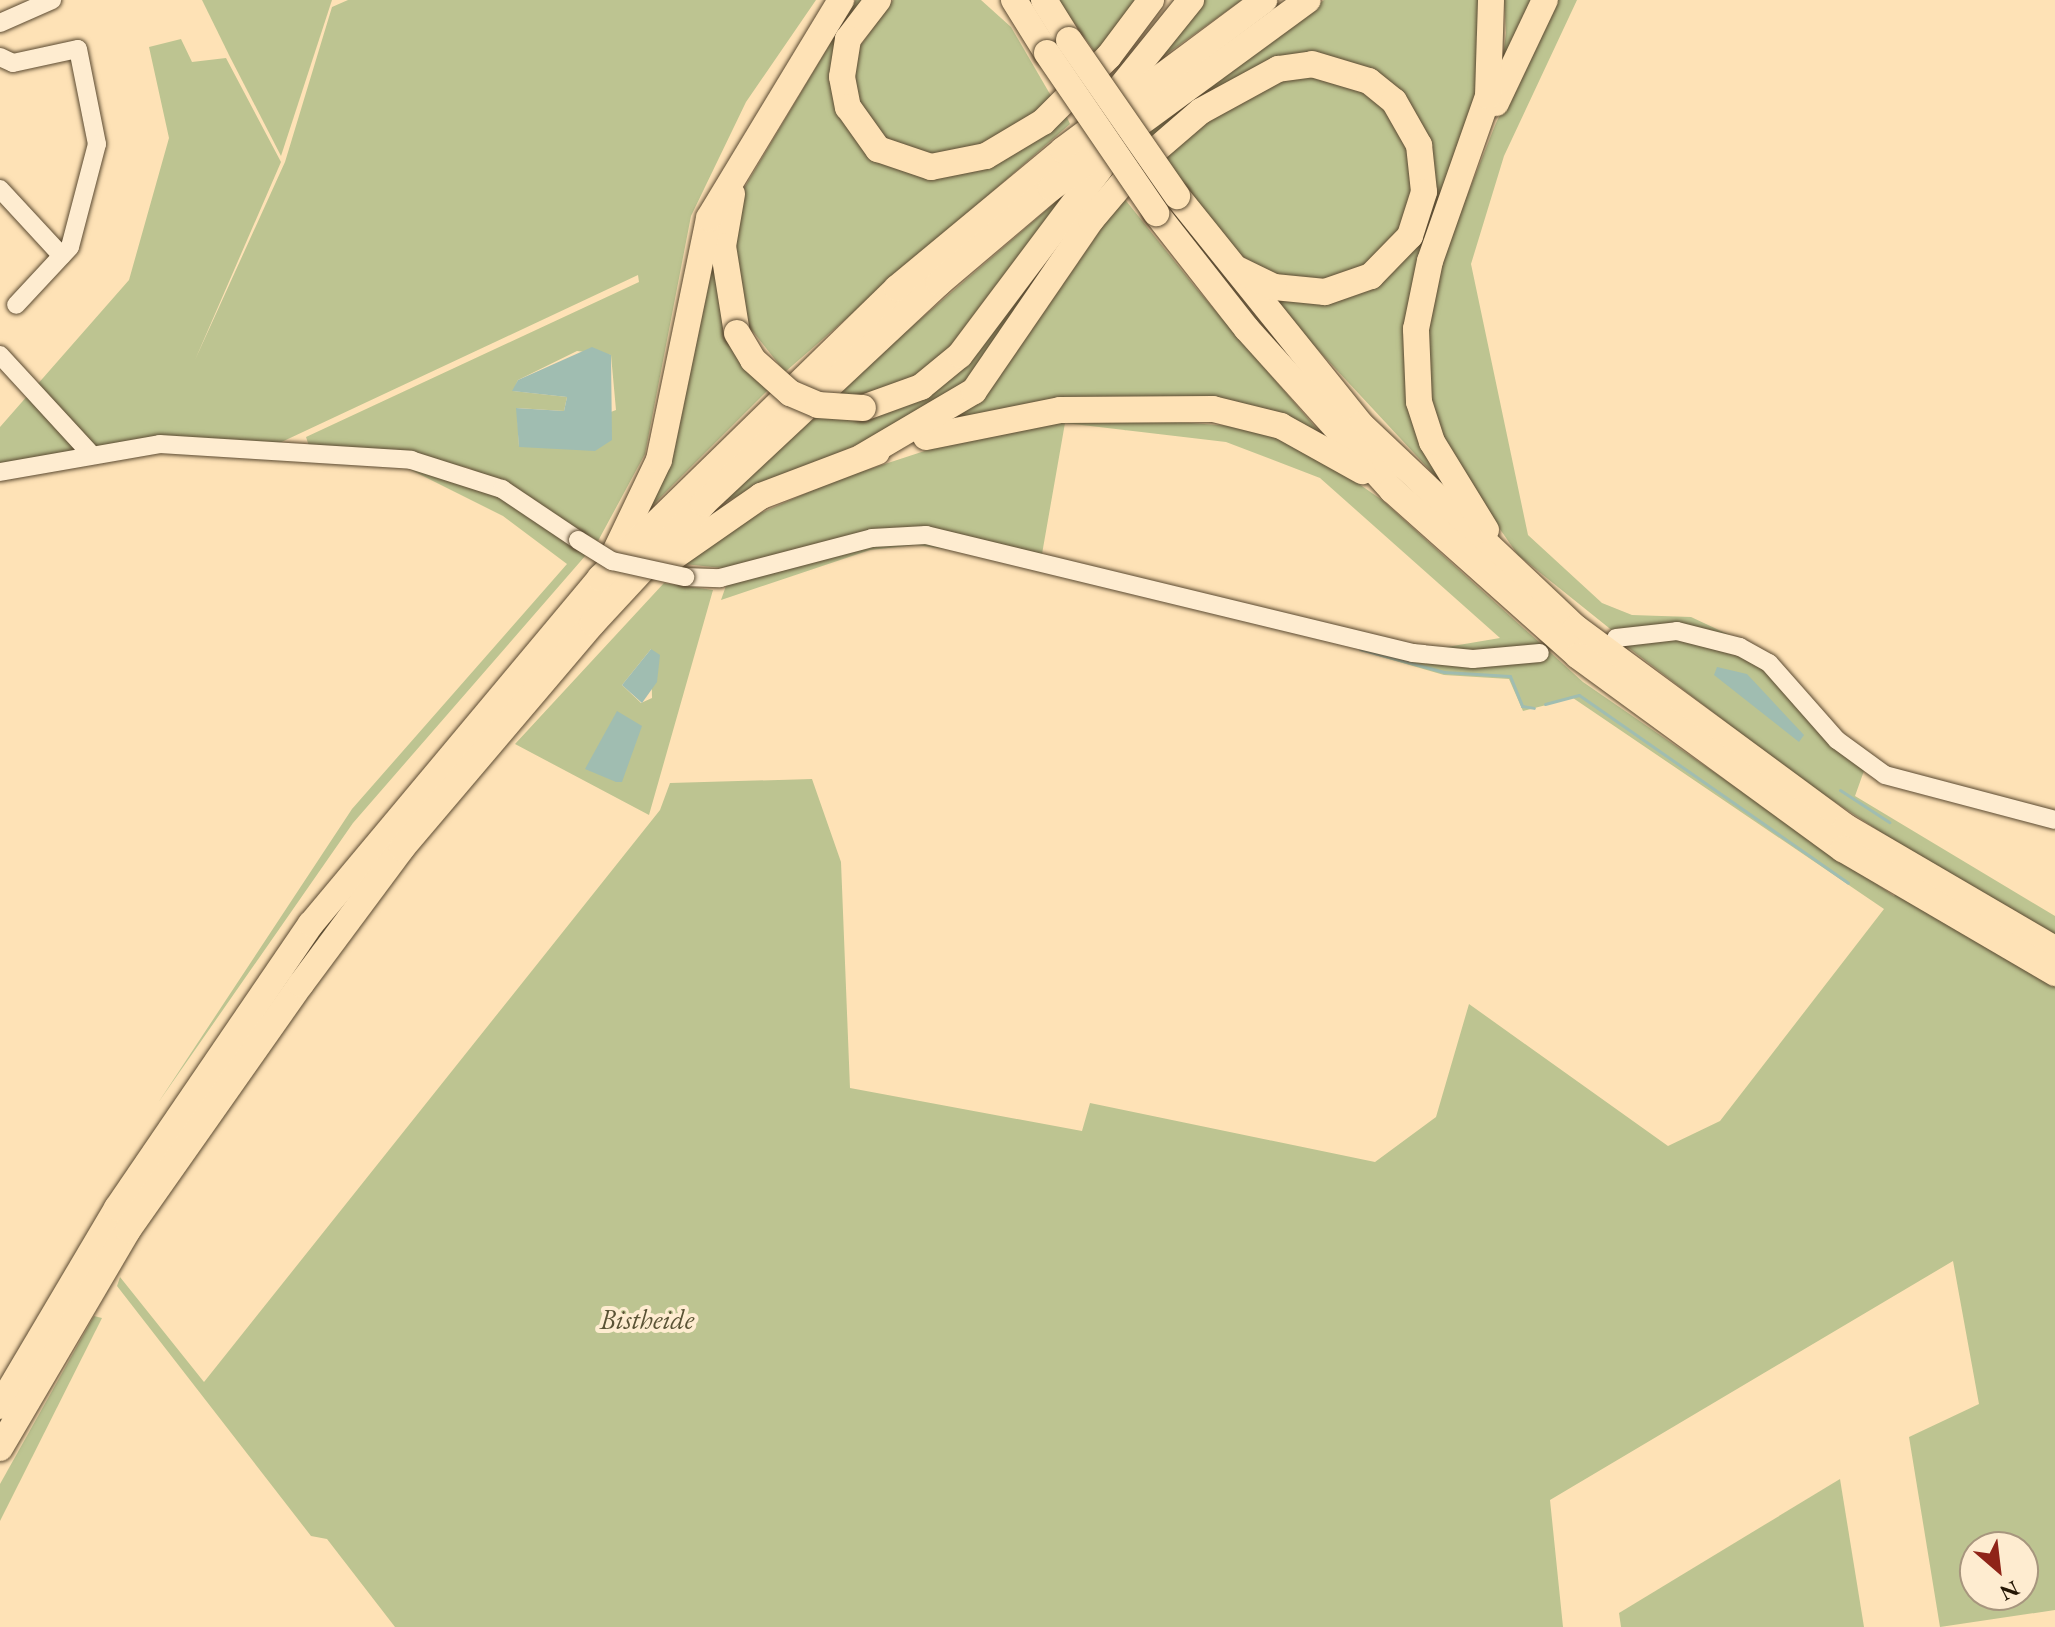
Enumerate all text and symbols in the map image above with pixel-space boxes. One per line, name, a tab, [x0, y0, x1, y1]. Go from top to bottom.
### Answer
park label: Bistheide	[600, 1302, 694, 1336]
north arrow	[1959, 1531, 2039, 1611]
text: N	[1995, 1574, 2024, 1608]

